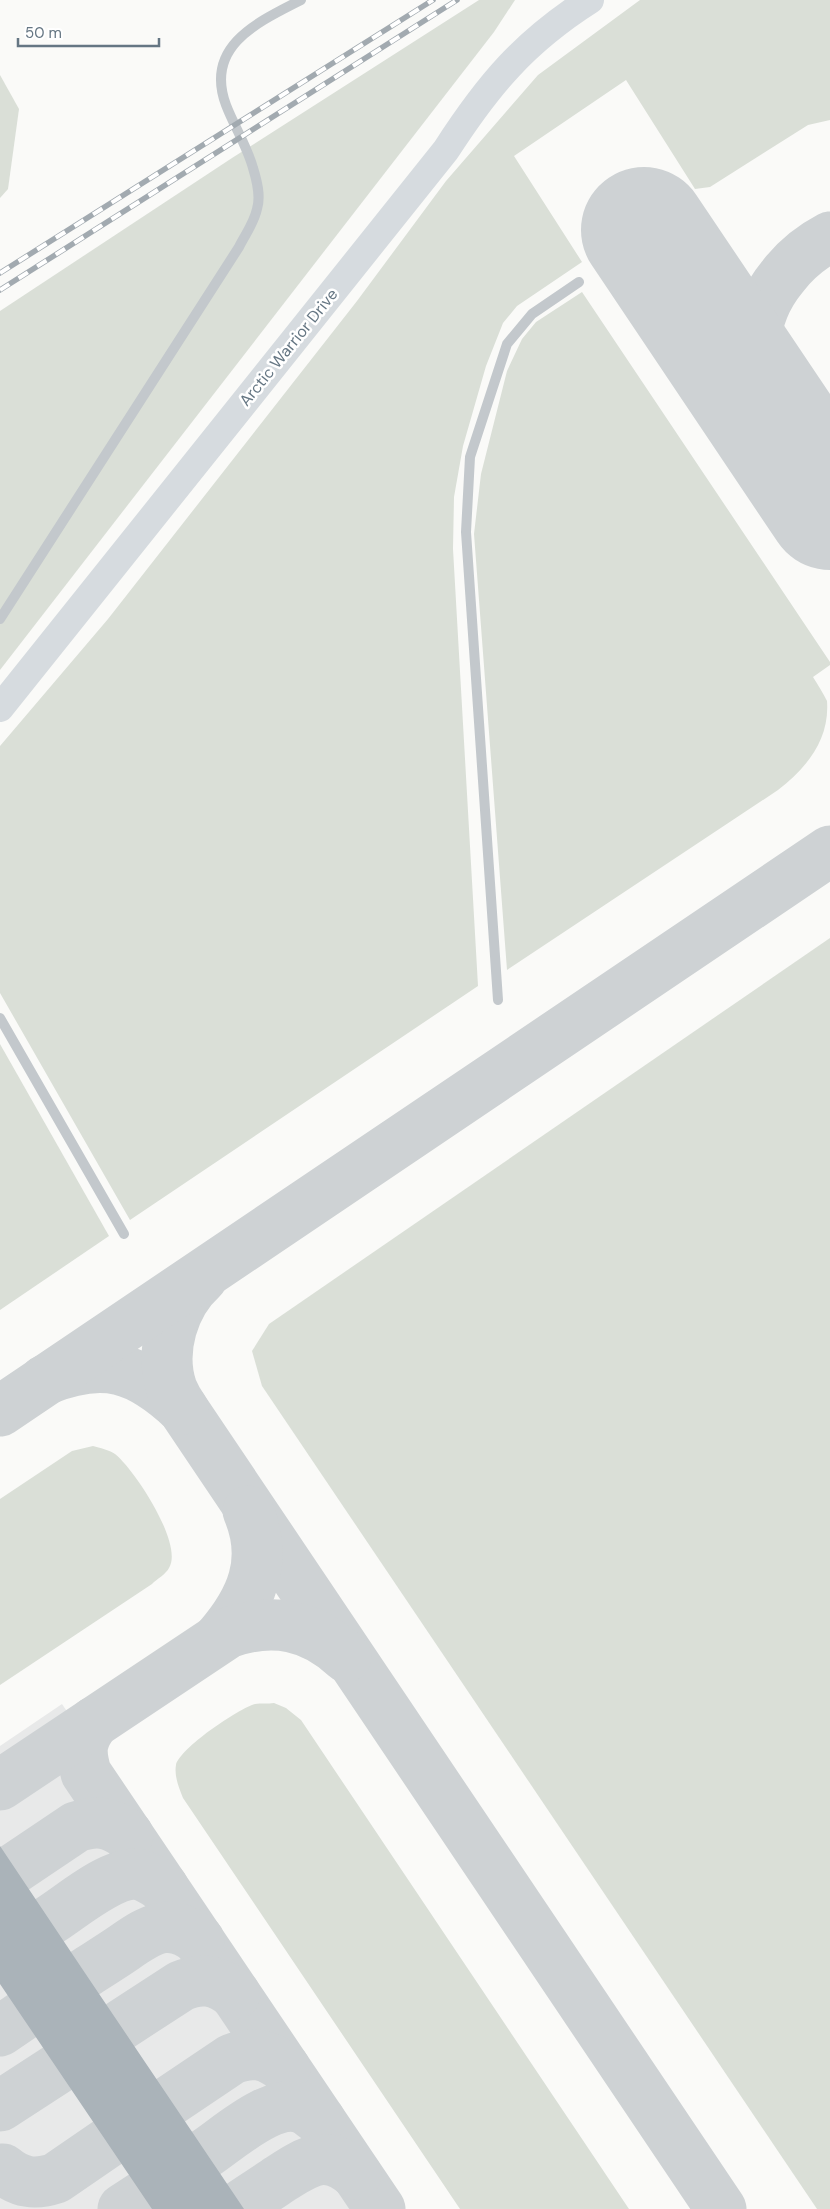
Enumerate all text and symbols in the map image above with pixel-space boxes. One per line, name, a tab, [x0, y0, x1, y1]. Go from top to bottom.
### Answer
scale bar	[18, 15, 159, 47]
text: 50 m	[25, 23, 62, 43]
street label: Arctic Warrior Drive	[234, 284, 342, 410]

